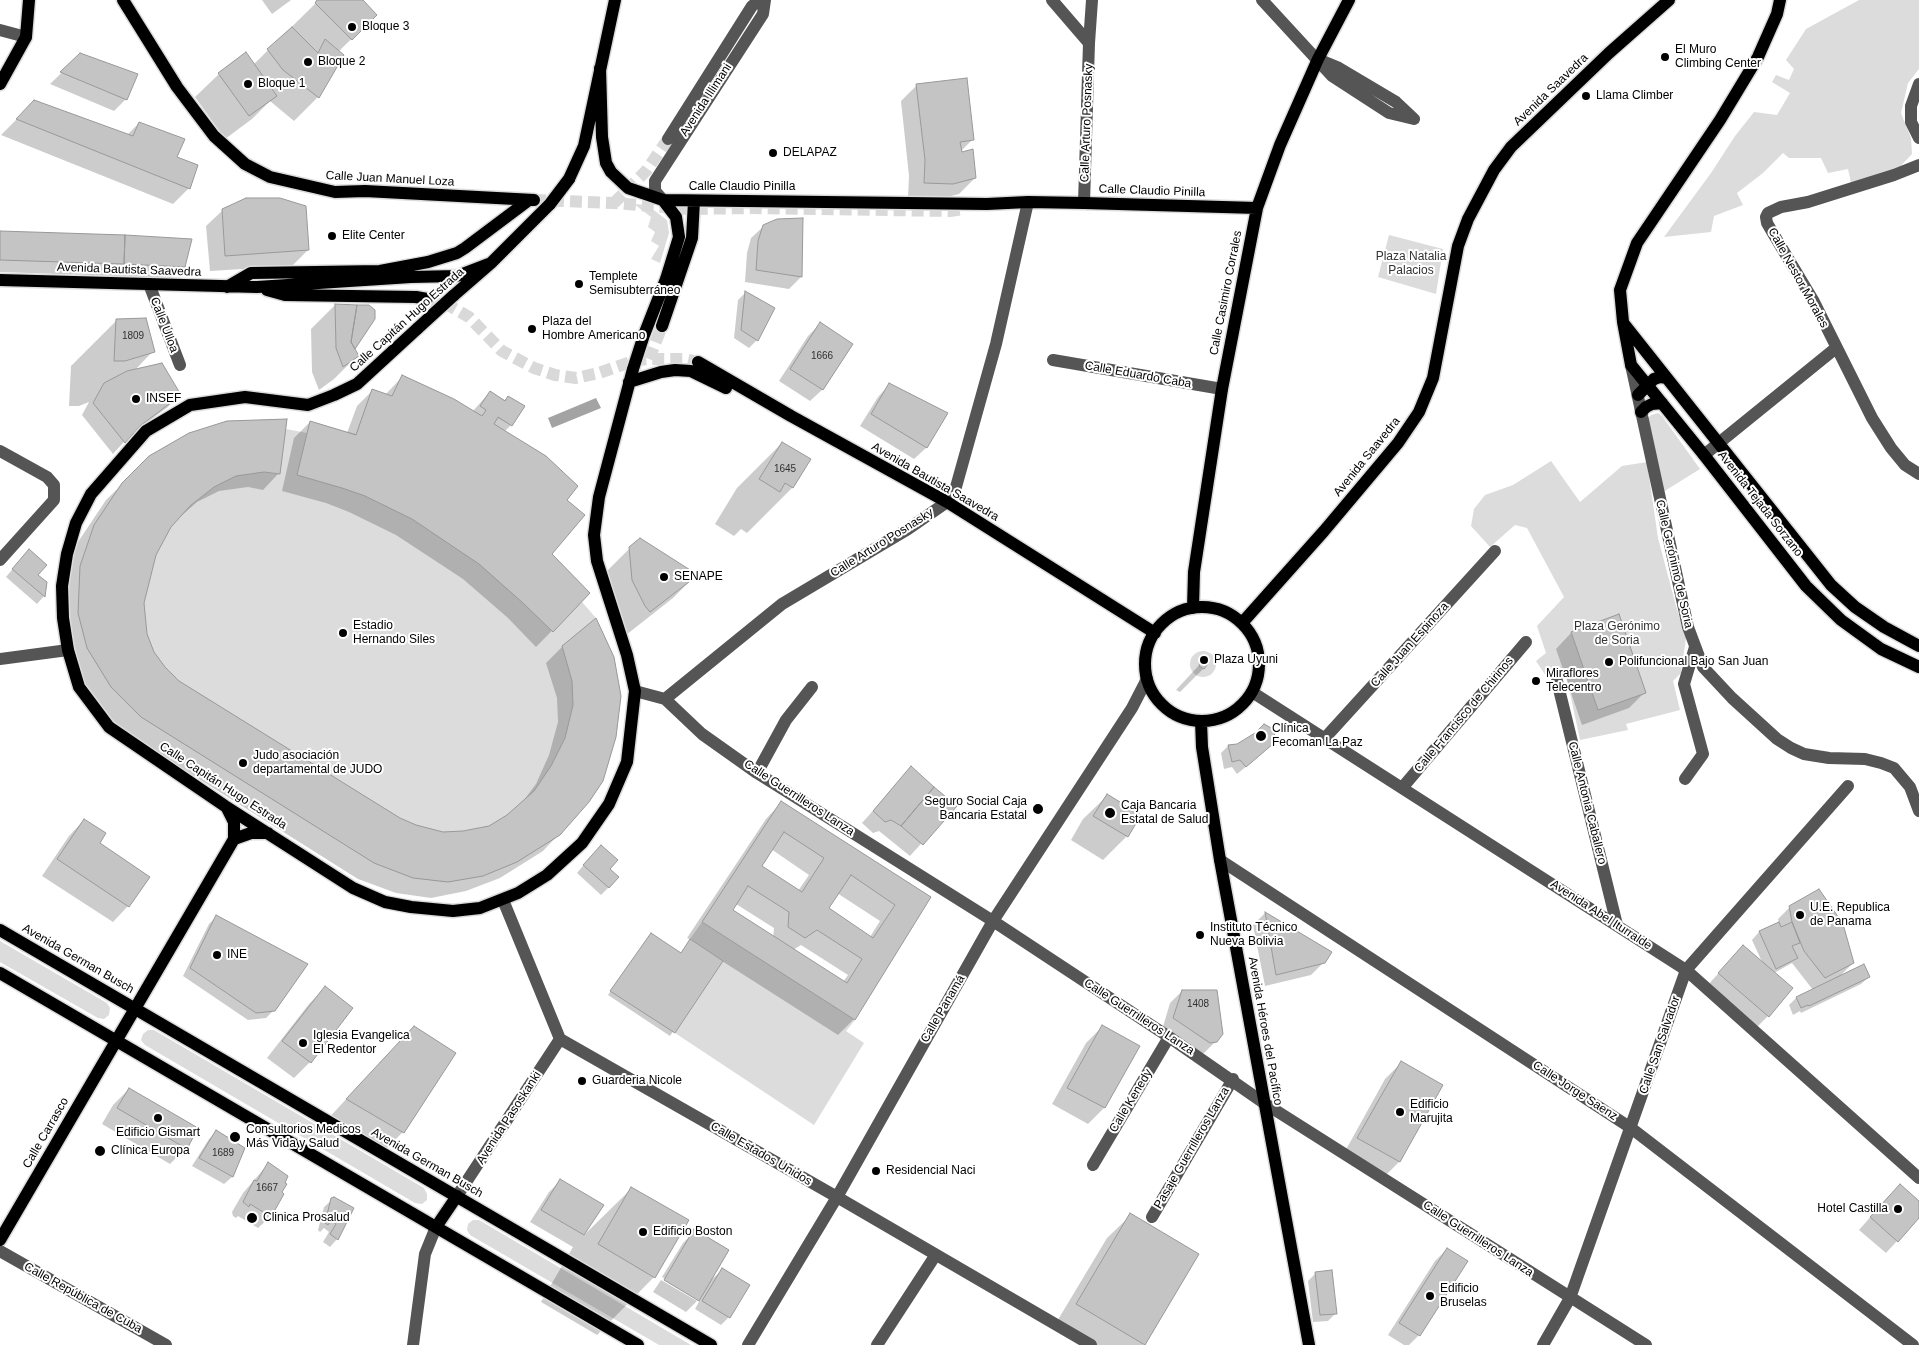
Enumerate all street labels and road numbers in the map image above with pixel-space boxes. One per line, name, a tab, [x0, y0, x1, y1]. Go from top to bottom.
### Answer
street label: Avenida Saavedra	[1511, 51, 1591, 129]
street label: Avenida Illimani	[677, 61, 735, 139]
street label: Calle Arturo Posnasky	[1078, 63, 1096, 183]
street label: Calle Juan Manuel Loza	[325, 168, 455, 190]
street label: Calle Claudio Pinilla	[689, 180, 795, 194]
street label: Calle Claudio Pinilla	[1098, 182, 1206, 200]
street label: Calle Nestor Morales	[1765, 226, 1831, 330]
street label: Calle Casimiro Corrales	[1207, 229, 1245, 357]
street label: Avenida Bautista Saavedra	[57, 260, 201, 280]
street label: Calle Capitán Hugo Estrada	[347, 265, 467, 375]
street label: Calle Ulloa	[147, 295, 181, 355]
street label: Calle Eduardo Caba	[1084, 359, 1192, 391]
street label: Avenida Saavedra	[1331, 414, 1403, 500]
street label: Avenida Bautista Saavedra	[869, 440, 1001, 524]
street label: Avenida Tejada Sorzano	[1714, 448, 1806, 560]
street label: Calle Gerónimo de Soria	[1652, 498, 1696, 630]
street label: Calle Arturo Posnasky	[828, 505, 936, 581]
street label: Calle Juan Espinoza	[1368, 600, 1452, 690]
street label: Calle Francisco de Chirinos	[1411, 654, 1517, 776]
street label: Calle Capitán Hugo Estrada	[157, 739, 289, 833]
street label: Calle Antonia Caballero	[1565, 740, 1609, 866]
street label: Calle Guerrilleros Lanza	[741, 757, 857, 839]
street label: Avenida Abel Iturralde	[1548, 877, 1654, 953]
street label: Avenida German Busch	[20, 921, 136, 997]
street label: Avenida Héroes del Pacífico	[1245, 956, 1285, 1106]
street label: Calle Panamá	[918, 973, 968, 1045]
street label: Calle Guerrilleros Lanza	[1081, 976, 1197, 1058]
street label: Calle San Salvador	[1636, 994, 1684, 1096]
street label: Calle Jorge Saenz	[1530, 1058, 1620, 1124]
street label: Calle Kenedy	[1106, 1067, 1156, 1135]
street label: Avenida Pasoskanki	[474, 1069, 544, 1167]
street label: Pasaje Guerrilleros Lanza	[1151, 1085, 1233, 1211]
street label: Calle Carrasco	[20, 1095, 72, 1171]
street label: Calle Estados Unidos	[708, 1119, 814, 1189]
street label: Avenida German Busch	[369, 1125, 485, 1201]
street label: Calle Guerrilleros Lanza	[1420, 1198, 1536, 1280]
street label: Calle República de Cuba	[21, 1260, 145, 1336]

